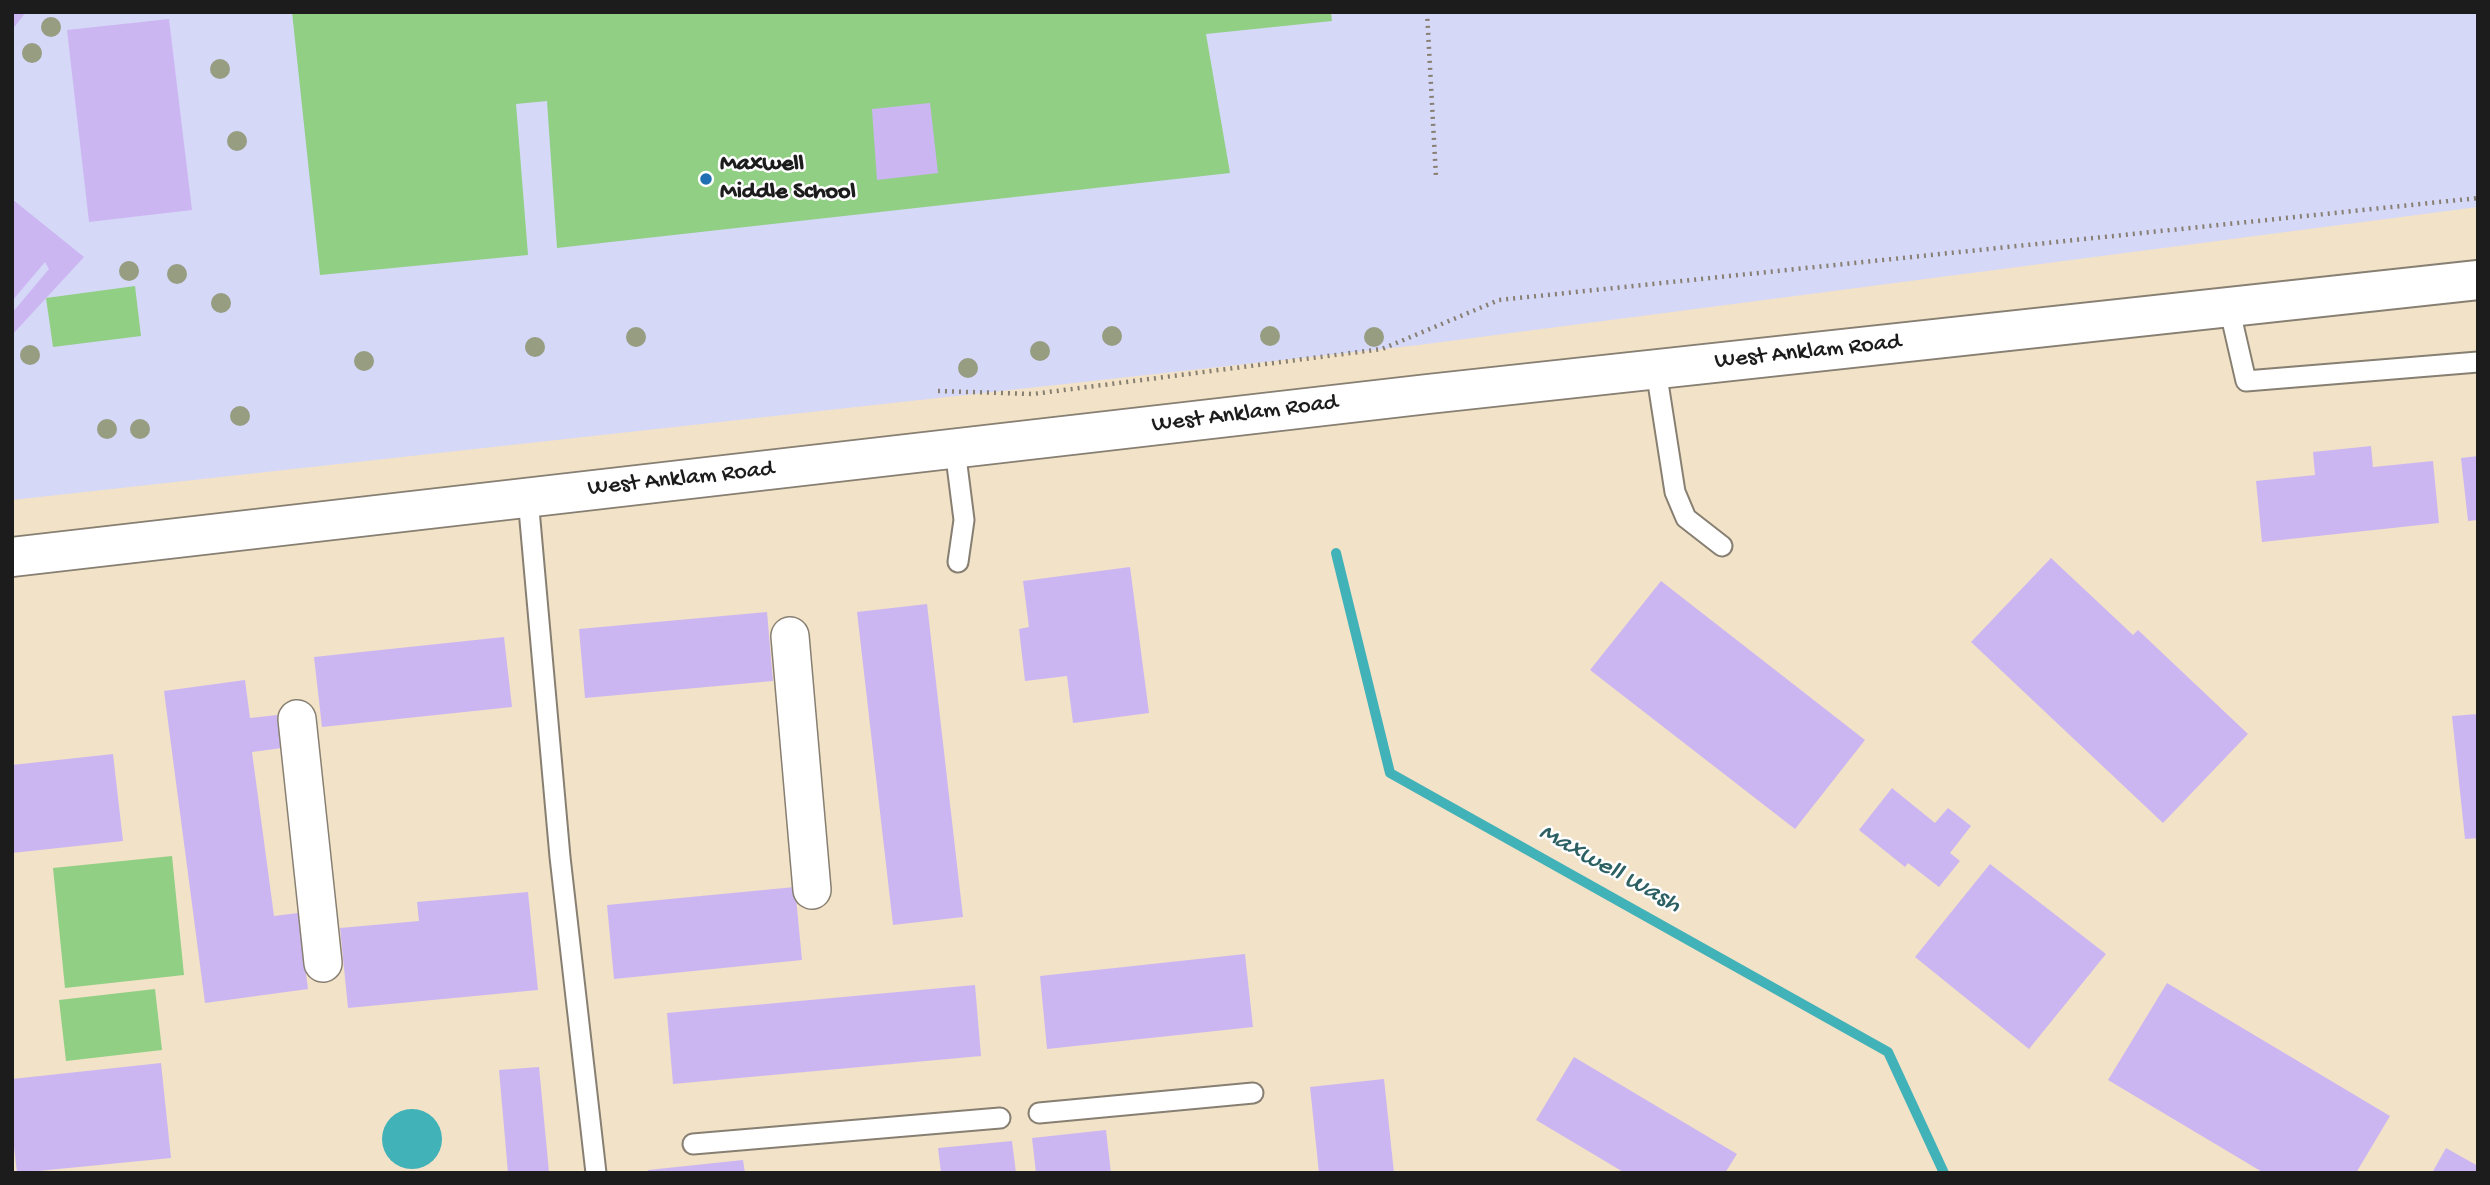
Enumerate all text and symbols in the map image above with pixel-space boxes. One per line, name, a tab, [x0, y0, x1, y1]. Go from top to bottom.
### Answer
place label: Maxwell Middle School	[720, 151, 856, 207]
marker: Maxwell Middle School	[698, 171, 714, 187]
street label: West Anklam Road	[1713, 329, 1903, 377]
street label: West Anklam Road	[1150, 389, 1340, 441]
street label: West Anklam Road	[586, 456, 776, 504]
water label: Maxwell Wash	[1533, 818, 1685, 922]

